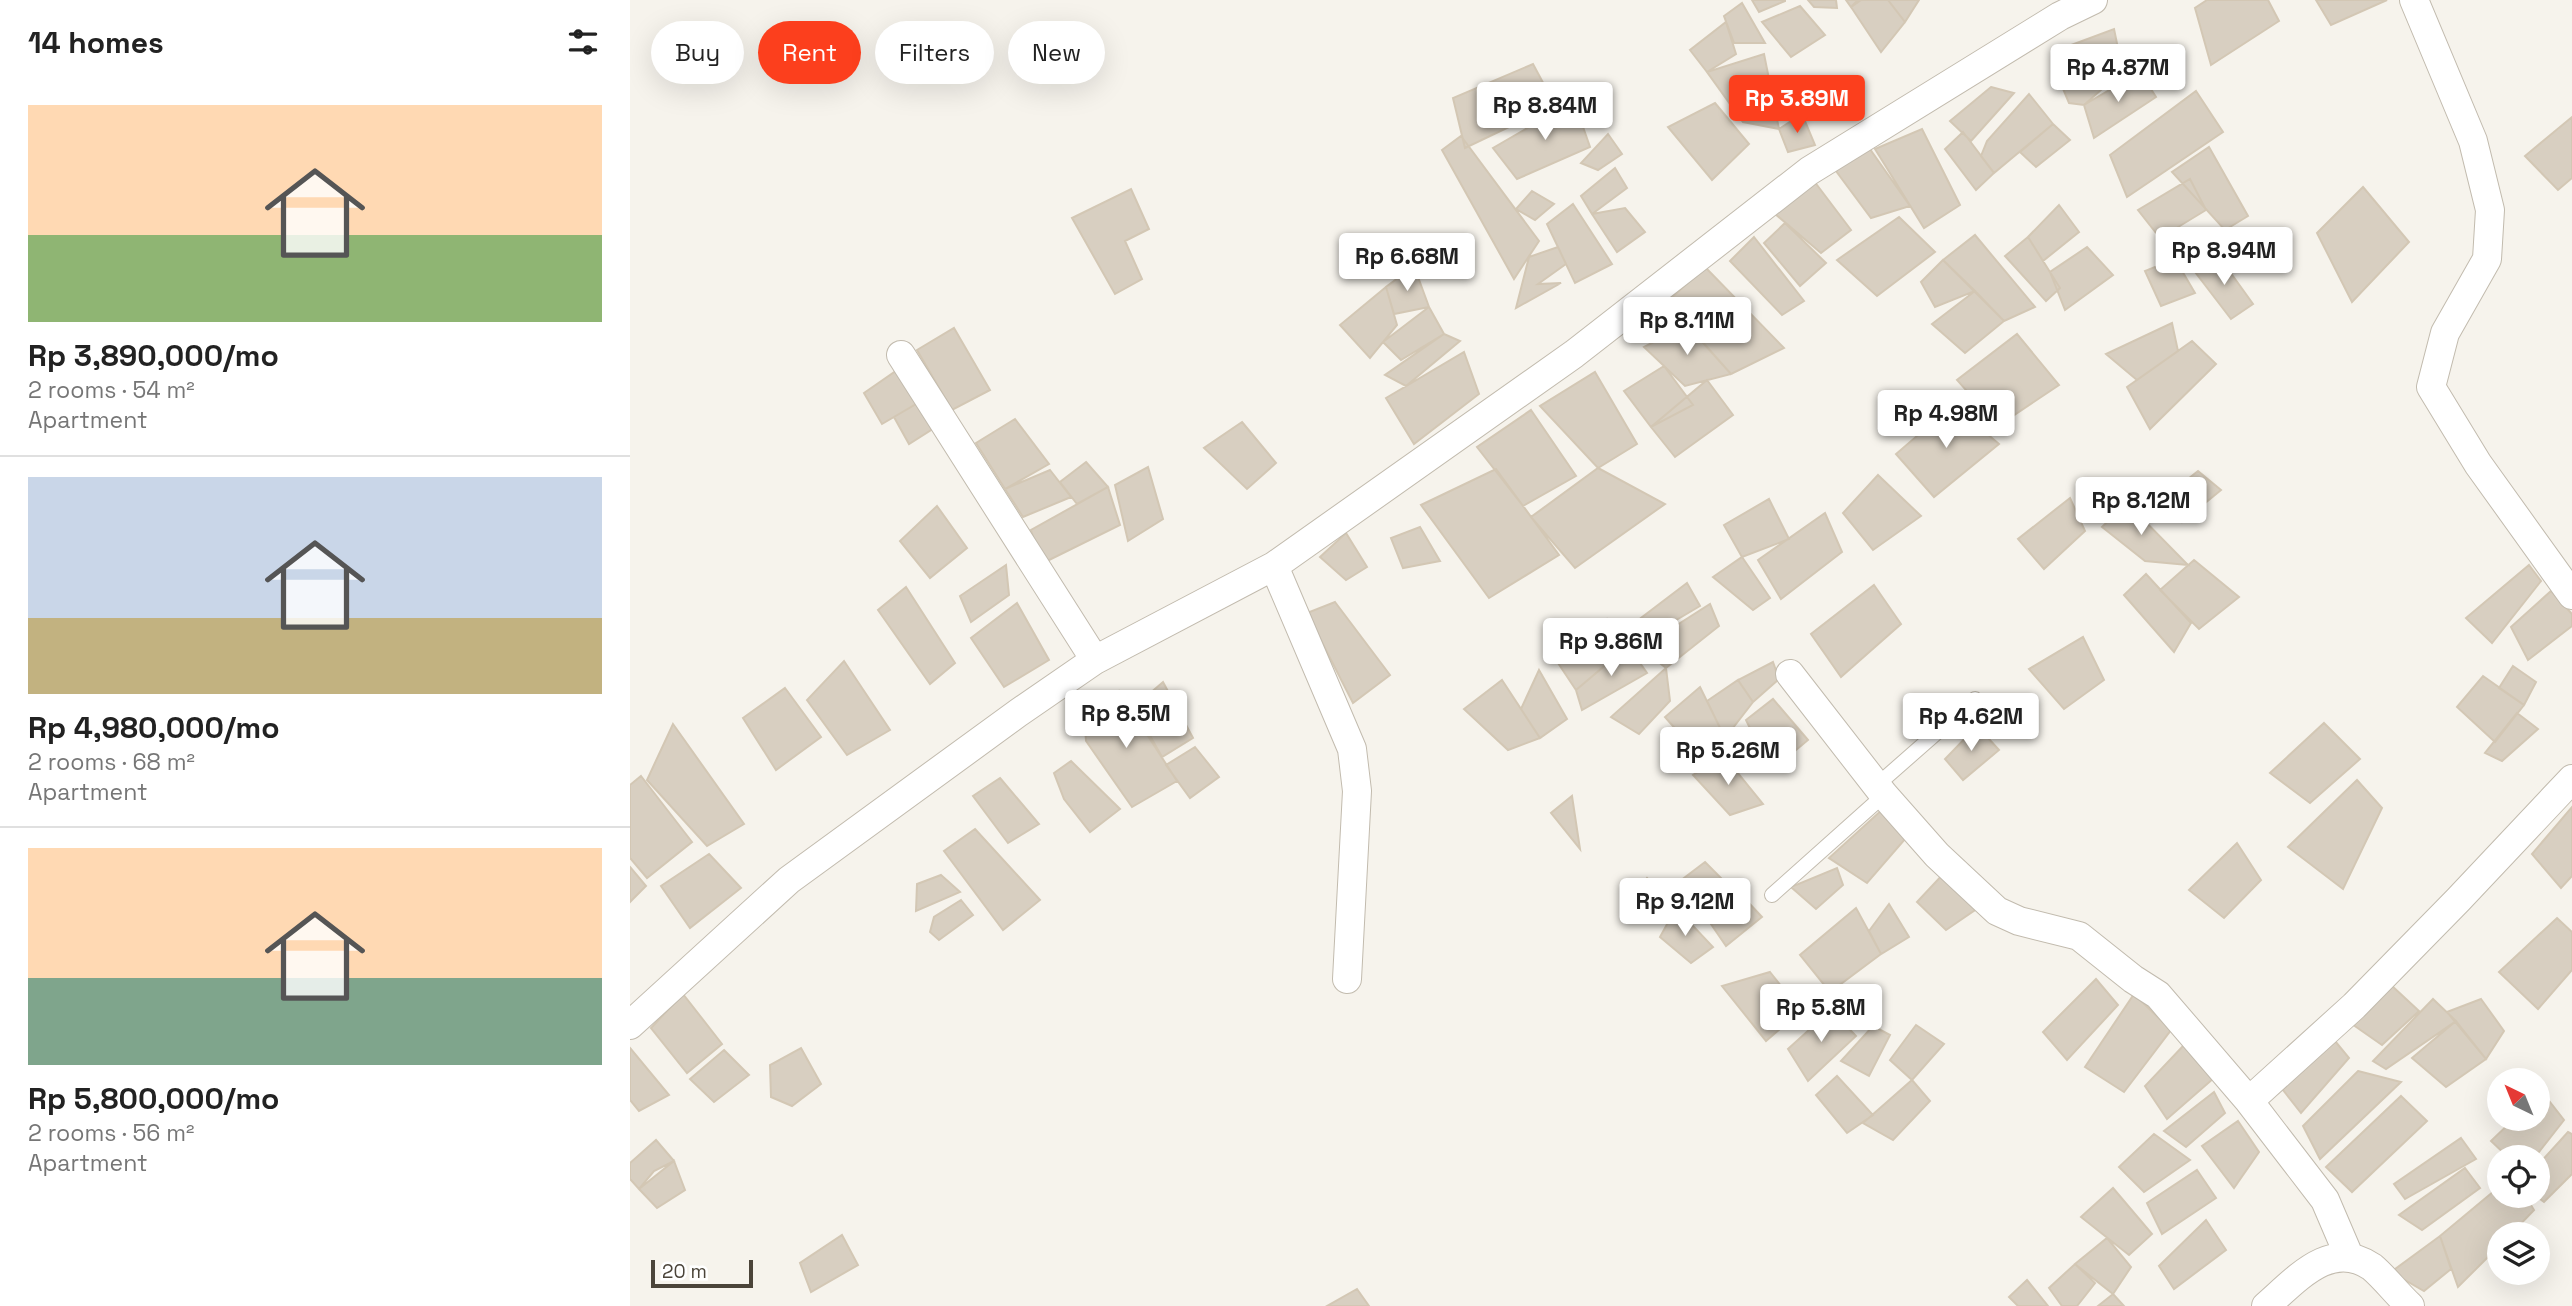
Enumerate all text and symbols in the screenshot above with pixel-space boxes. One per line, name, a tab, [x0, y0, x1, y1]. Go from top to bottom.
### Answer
chip: Buy	[651, 21, 744, 84]
chip: Rent	[758, 21, 861, 84]
chip: Filters	[875, 21, 994, 84]
chip: New	[1008, 21, 1105, 84]
text: 14 homes	[28, 23, 164, 62]
icon: filters	[564, 23, 602, 61]
pin: Rp 4.87M	[2046, 44, 2190, 104]
text: Rp 4.87M	[2066, 52, 2170, 82]
pin: Rp 3.89M	[1725, 76, 1869, 135]
pin: Rp 8.84M	[1473, 82, 1617, 142]
text: Rp 3.89M	[1745, 83, 1849, 113]
text: Rp 8.84M	[1493, 90, 1597, 120]
icon: home	[252, 150, 378, 276]
pin: Rp 8.94M	[2152, 228, 2296, 287]
pin: Rp 6.68M	[1335, 233, 1479, 293]
text: Rp 8.94M	[2172, 235, 2276, 265]
text: Rp 6.68M	[1355, 241, 1459, 271]
pin: Rp 8.11M	[1615, 298, 1759, 357]
text: Rp 8.11M	[1639, 305, 1735, 335]
text: Rp 3,890,000/mo	[28, 336, 279, 375]
text: 2 rooms · 54 m²	[28, 375, 195, 405]
pin: Rp 4.98M	[1874, 391, 2018, 450]
text: Rp 4.98M	[1894, 398, 1998, 428]
text: Apartment	[28, 405, 148, 435]
pin: Rp 8.12M	[2069, 477, 2213, 537]
text: Rp 8.12M	[2092, 485, 2190, 515]
icon: home	[252, 522, 378, 648]
pin: Rp 9.86M	[1539, 618, 1683, 678]
text: Rp 9.86M	[1559, 626, 1663, 656]
pin: Rp 8.5M	[1061, 690, 1191, 750]
pin: Rp 4.62M	[1899, 694, 2043, 753]
text: Rp 8.5M	[1081, 698, 1171, 728]
text: Rp 4.62M	[1919, 701, 2023, 731]
text: Rp 4,980,000/mo	[28, 708, 280, 747]
pin: Rp 5.26M	[1656, 728, 1800, 787]
text: Rp 5.26M	[1676, 735, 1780, 765]
text: 2 rooms · 68 m²	[28, 747, 195, 777]
text: Apartment	[28, 777, 148, 807]
pin: Rp 9.12M	[1613, 878, 1757, 938]
text: Rp 9.12M	[1635, 886, 1735, 916]
icon: home	[252, 893, 378, 1019]
pin: Rp 5.8M	[1756, 984, 1886, 1044]
text: Rp 5.8M	[1776, 992, 1866, 1022]
north arrow	[2487, 1068, 2550, 1130]
map controls	[2487, 1068, 2550, 1285]
text: Rp 5,800,000/mo	[28, 1079, 279, 1118]
text: 2 rooms · 56 m²	[28, 1118, 194, 1148]
button: locate	[2487, 1145, 2550, 1208]
text: Apartment	[28, 1148, 148, 1178]
button: layers	[2487, 1222, 2550, 1285]
scale bar	[651, 1257, 752, 1289]
text: 20 m	[662, 1259, 707, 1284]

